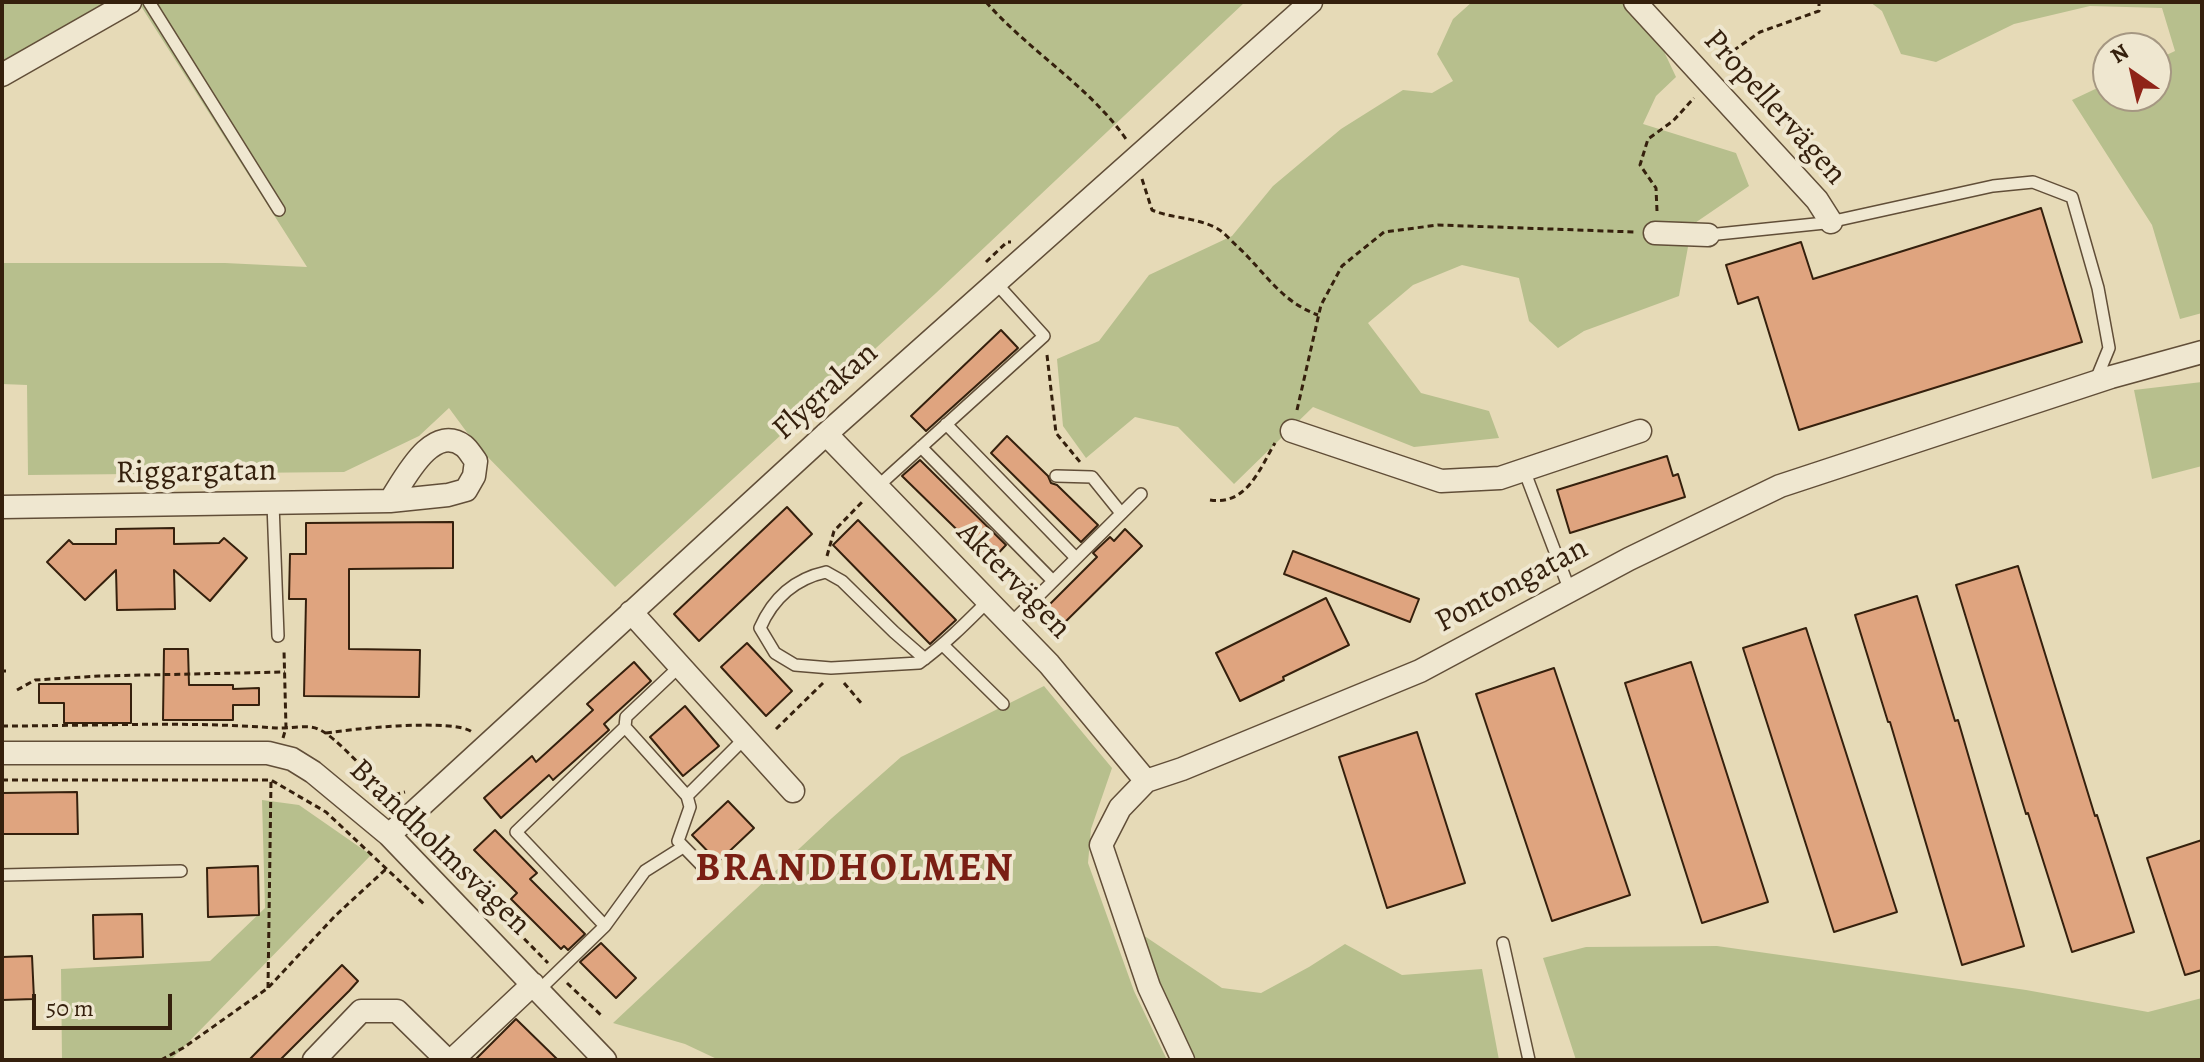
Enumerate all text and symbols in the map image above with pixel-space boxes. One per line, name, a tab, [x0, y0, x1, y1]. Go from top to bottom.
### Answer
street label: Propellervägen	[1694, 22, 1854, 194]
north arrow	[2092, 32, 2172, 112]
text: N	[2105, 37, 2135, 71]
street label: Flygrakan	[765, 335, 887, 449]
street label: Riggargatan	[115, 452, 277, 494]
street label: Aktervägen	[948, 514, 1078, 648]
street label: Pontongatan	[1429, 530, 1595, 642]
street label: Brandholmsvägen	[340, 752, 538, 944]
district label: BRANDHOLMEN	[695, 846, 1015, 894]
scale bar	[36, 978, 176, 1028]
text: 50 m	[46, 992, 94, 1024]

